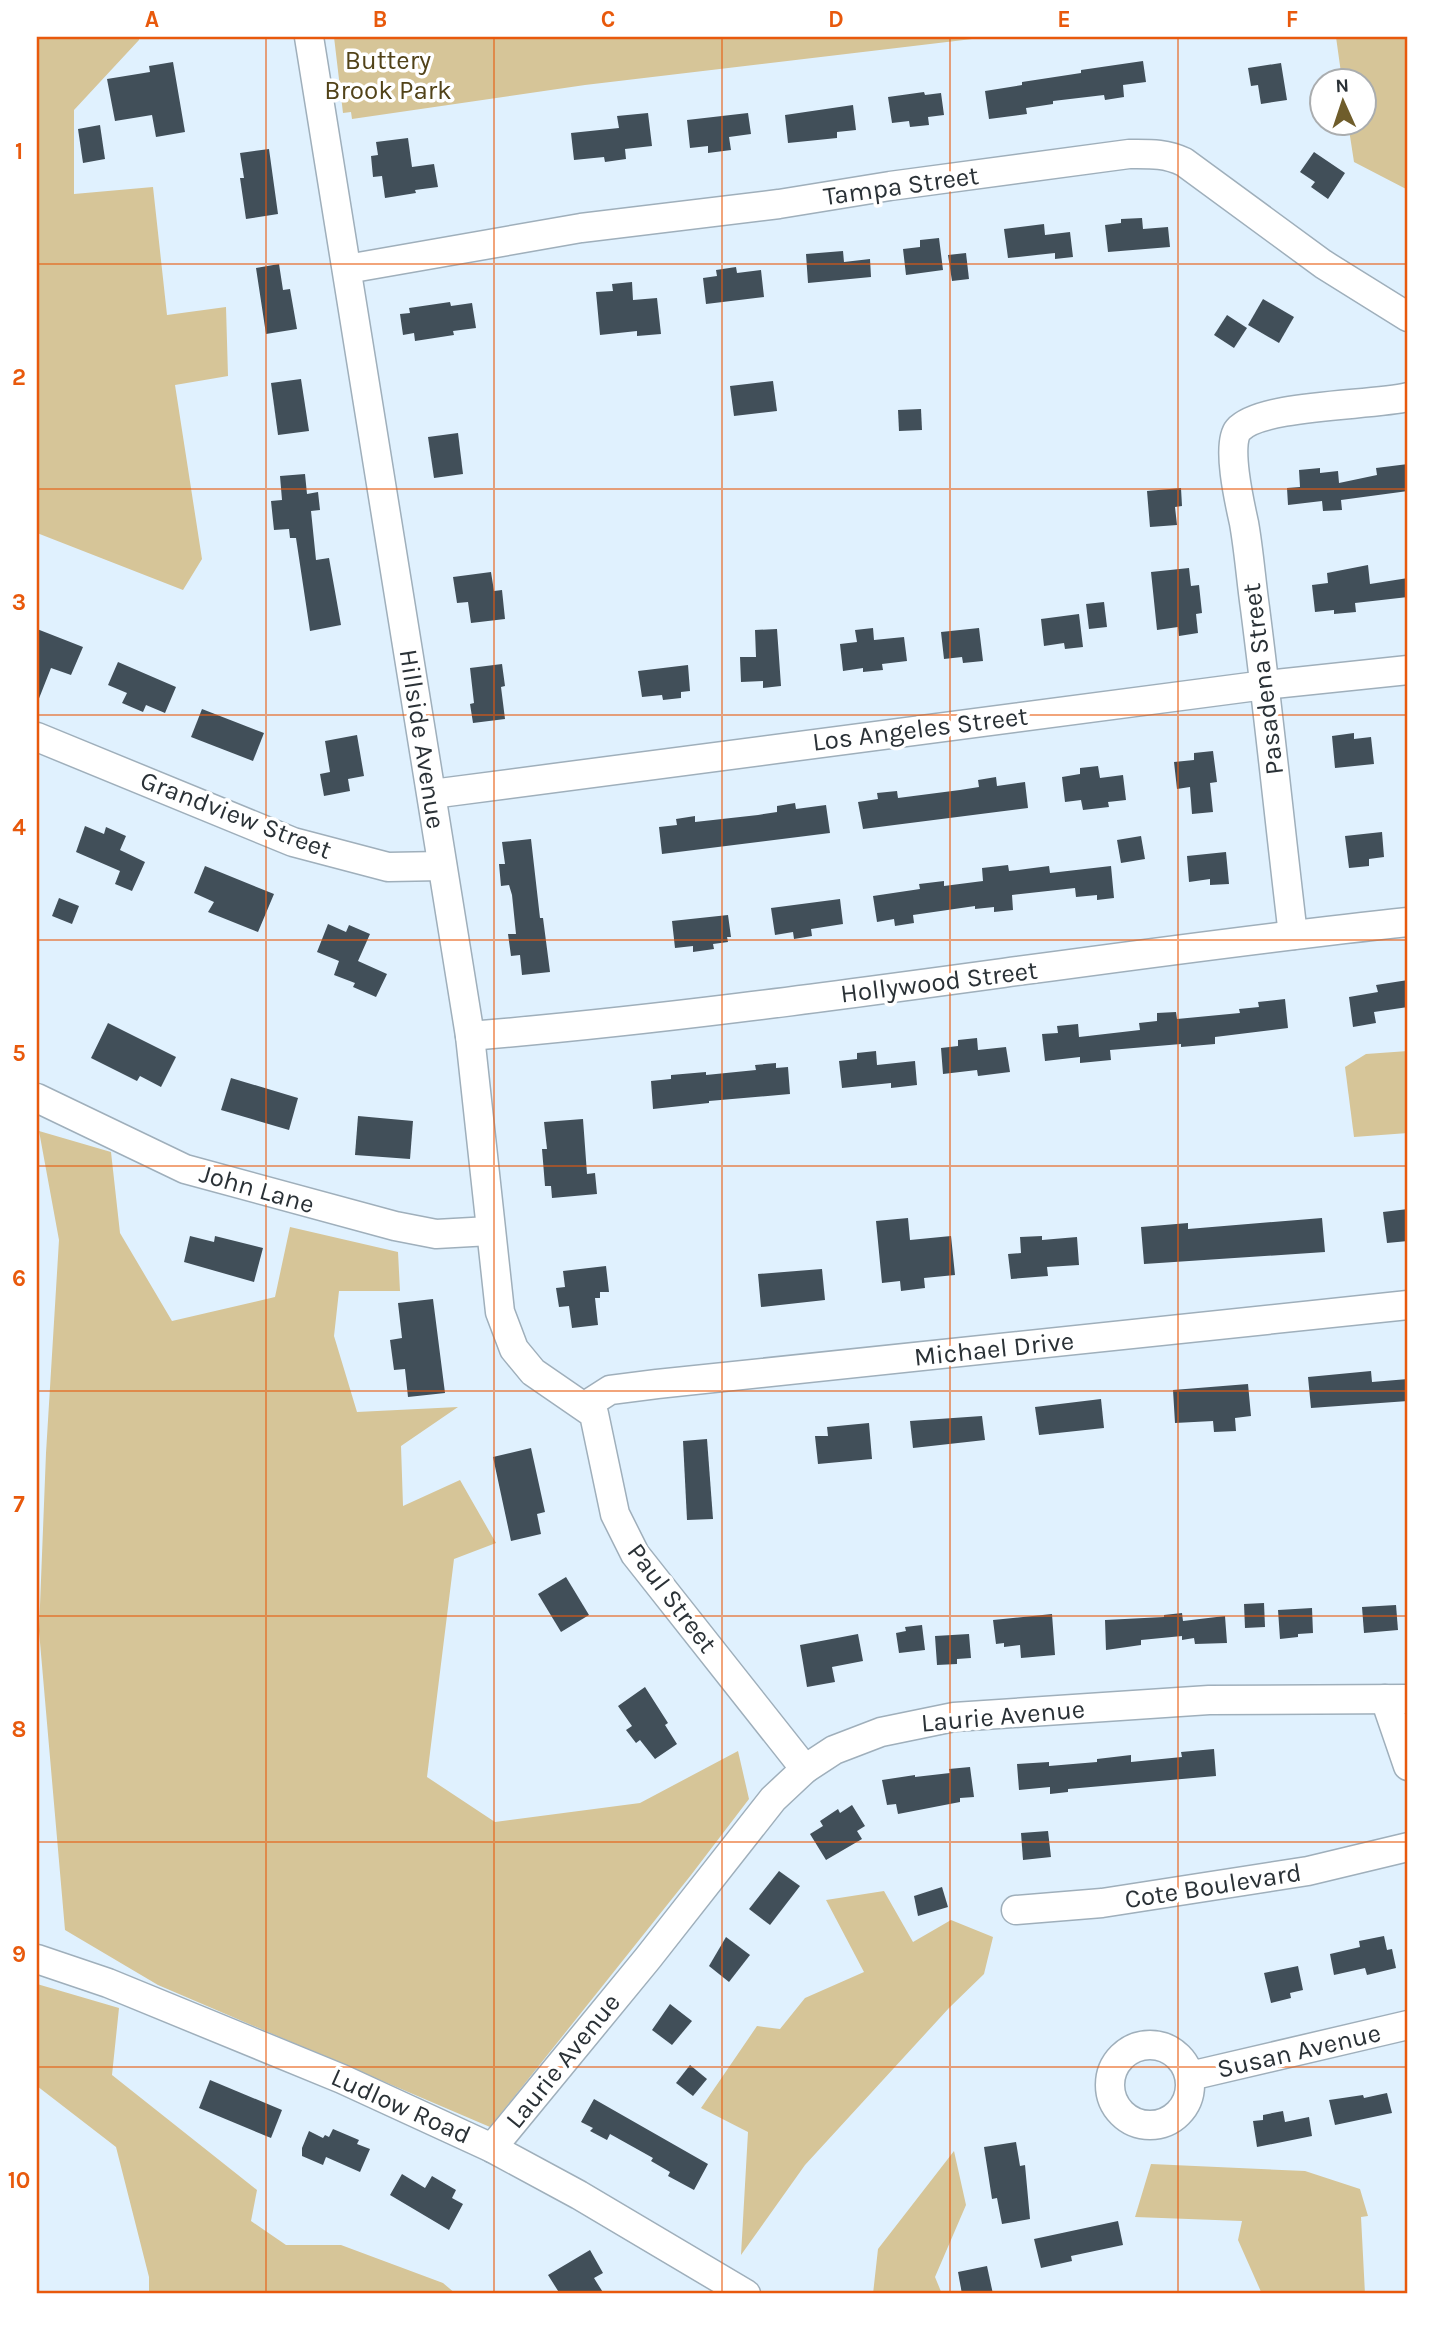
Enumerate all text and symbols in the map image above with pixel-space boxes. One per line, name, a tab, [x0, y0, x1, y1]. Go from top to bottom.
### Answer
text: A	[145, 6, 159, 33]
text: B	[373, 6, 387, 33]
text: C	[601, 6, 615, 33]
text: D	[828, 6, 844, 33]
text: E	[1057, 6, 1071, 33]
text: F	[1286, 6, 1298, 33]
park label: Buttery Brook Park	[324, 45, 452, 106]
north arrow	[1308, 66, 1378, 136]
text: N	[1335, 75, 1350, 97]
text: 1	[15, 138, 23, 165]
street label: Tampa Street	[821, 160, 981, 212]
text: 2	[12, 364, 26, 391]
street label: Pasadena Street	[1236, 581, 1290, 777]
text: 3	[12, 589, 26, 616]
street label: Hillside Avenue	[392, 647, 452, 831]
street label: Los Angeles Street	[811, 700, 1030, 758]
street label: Grandview Street	[136, 764, 336, 866]
text: 4	[12, 814, 26, 841]
street label: Hollywood Street	[839, 954, 1040, 1009]
text: 5	[12, 1040, 26, 1067]
street label: John Lane	[196, 1158, 318, 1220]
text: 6	[12, 1265, 26, 1292]
street label: Michael Drive	[912, 1325, 1076, 1373]
text: 7	[13, 1491, 25, 1518]
street label: Paul Street	[621, 1537, 723, 1659]
street label: Laurie Avenue	[920, 1693, 1086, 1739]
text: 8	[12, 1716, 26, 1743]
street label: Cote Boulevard	[1122, 1857, 1304, 1915]
text: 9	[12, 1941, 26, 1968]
street label: Laurie Avenue	[499, 1987, 627, 2135]
street label: Susan Avenue	[1214, 2017, 1384, 2085]
street label: Ludlow Road	[326, 2061, 476, 2151]
text: 10	[8, 2167, 30, 2194]

